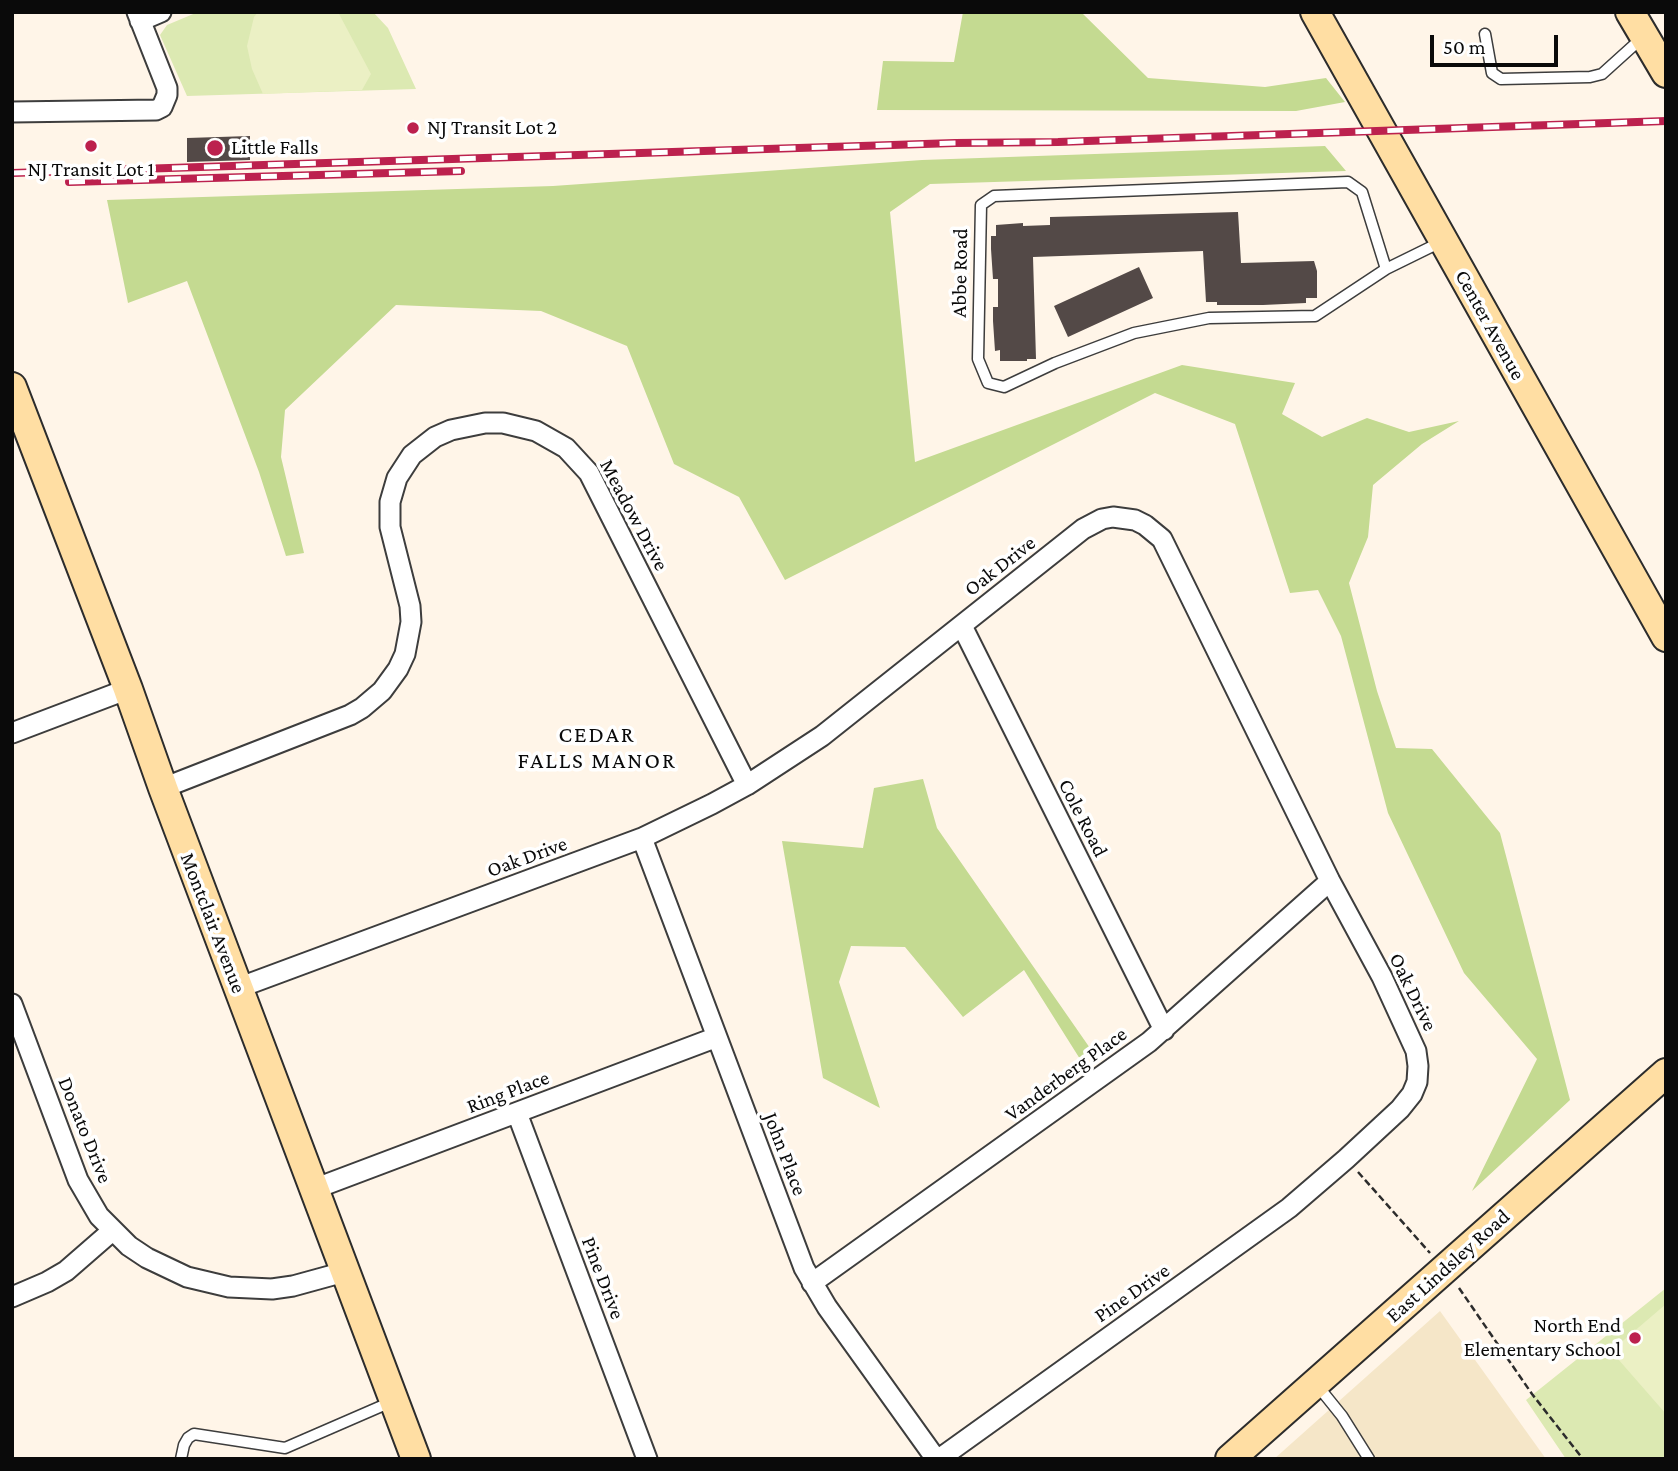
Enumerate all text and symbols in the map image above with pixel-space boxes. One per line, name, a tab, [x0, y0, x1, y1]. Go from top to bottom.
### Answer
scale bar	[1433, 21, 1561, 65]
text: 50 m	[1443, 35, 1486, 59]
place label: NJ Transit Lot 2	[427, 115, 557, 141]
marker: NJ Transit Lot 2	[405, 120, 421, 136]
place label: Little Falls	[231, 135, 318, 161]
marker: NJ Transit Lot 1	[83, 138, 99, 154]
marker: Little Falls	[205, 138, 225, 158]
place label: NJ Transit Lot 1	[28, 157, 154, 183]
street label: Abbe Road	[947, 228, 973, 318]
street label: Center Avenue	[1449, 266, 1531, 384]
street label: Meadow Drive	[594, 455, 674, 575]
street label: Oak Drive	[959, 530, 1041, 602]
district label: CEDAR FALLS MANOR	[519, 721, 675, 775]
street label: Cole Road	[1053, 775, 1113, 861]
street label: Oak Drive	[483, 831, 571, 883]
street label: Montclair Avenue	[175, 849, 251, 997]
street label: Oak Drive	[1383, 949, 1443, 1035]
street label: Vanderberg Place	[1000, 1021, 1132, 1127]
street label: Ring Place	[463, 1065, 553, 1119]
street label: Donato Drive	[52, 1073, 118, 1187]
street label: John Place	[758, 1109, 812, 1199]
street label: East Lindsley Road	[1381, 1204, 1515, 1328]
street label: Pine Drive	[576, 1233, 630, 1323]
street label: Pine Drive	[1089, 1258, 1175, 1328]
place label: North End Elementary School	[1464, 1313, 1621, 1363]
marker: North End Elementary School	[1627, 1330, 1643, 1346]

